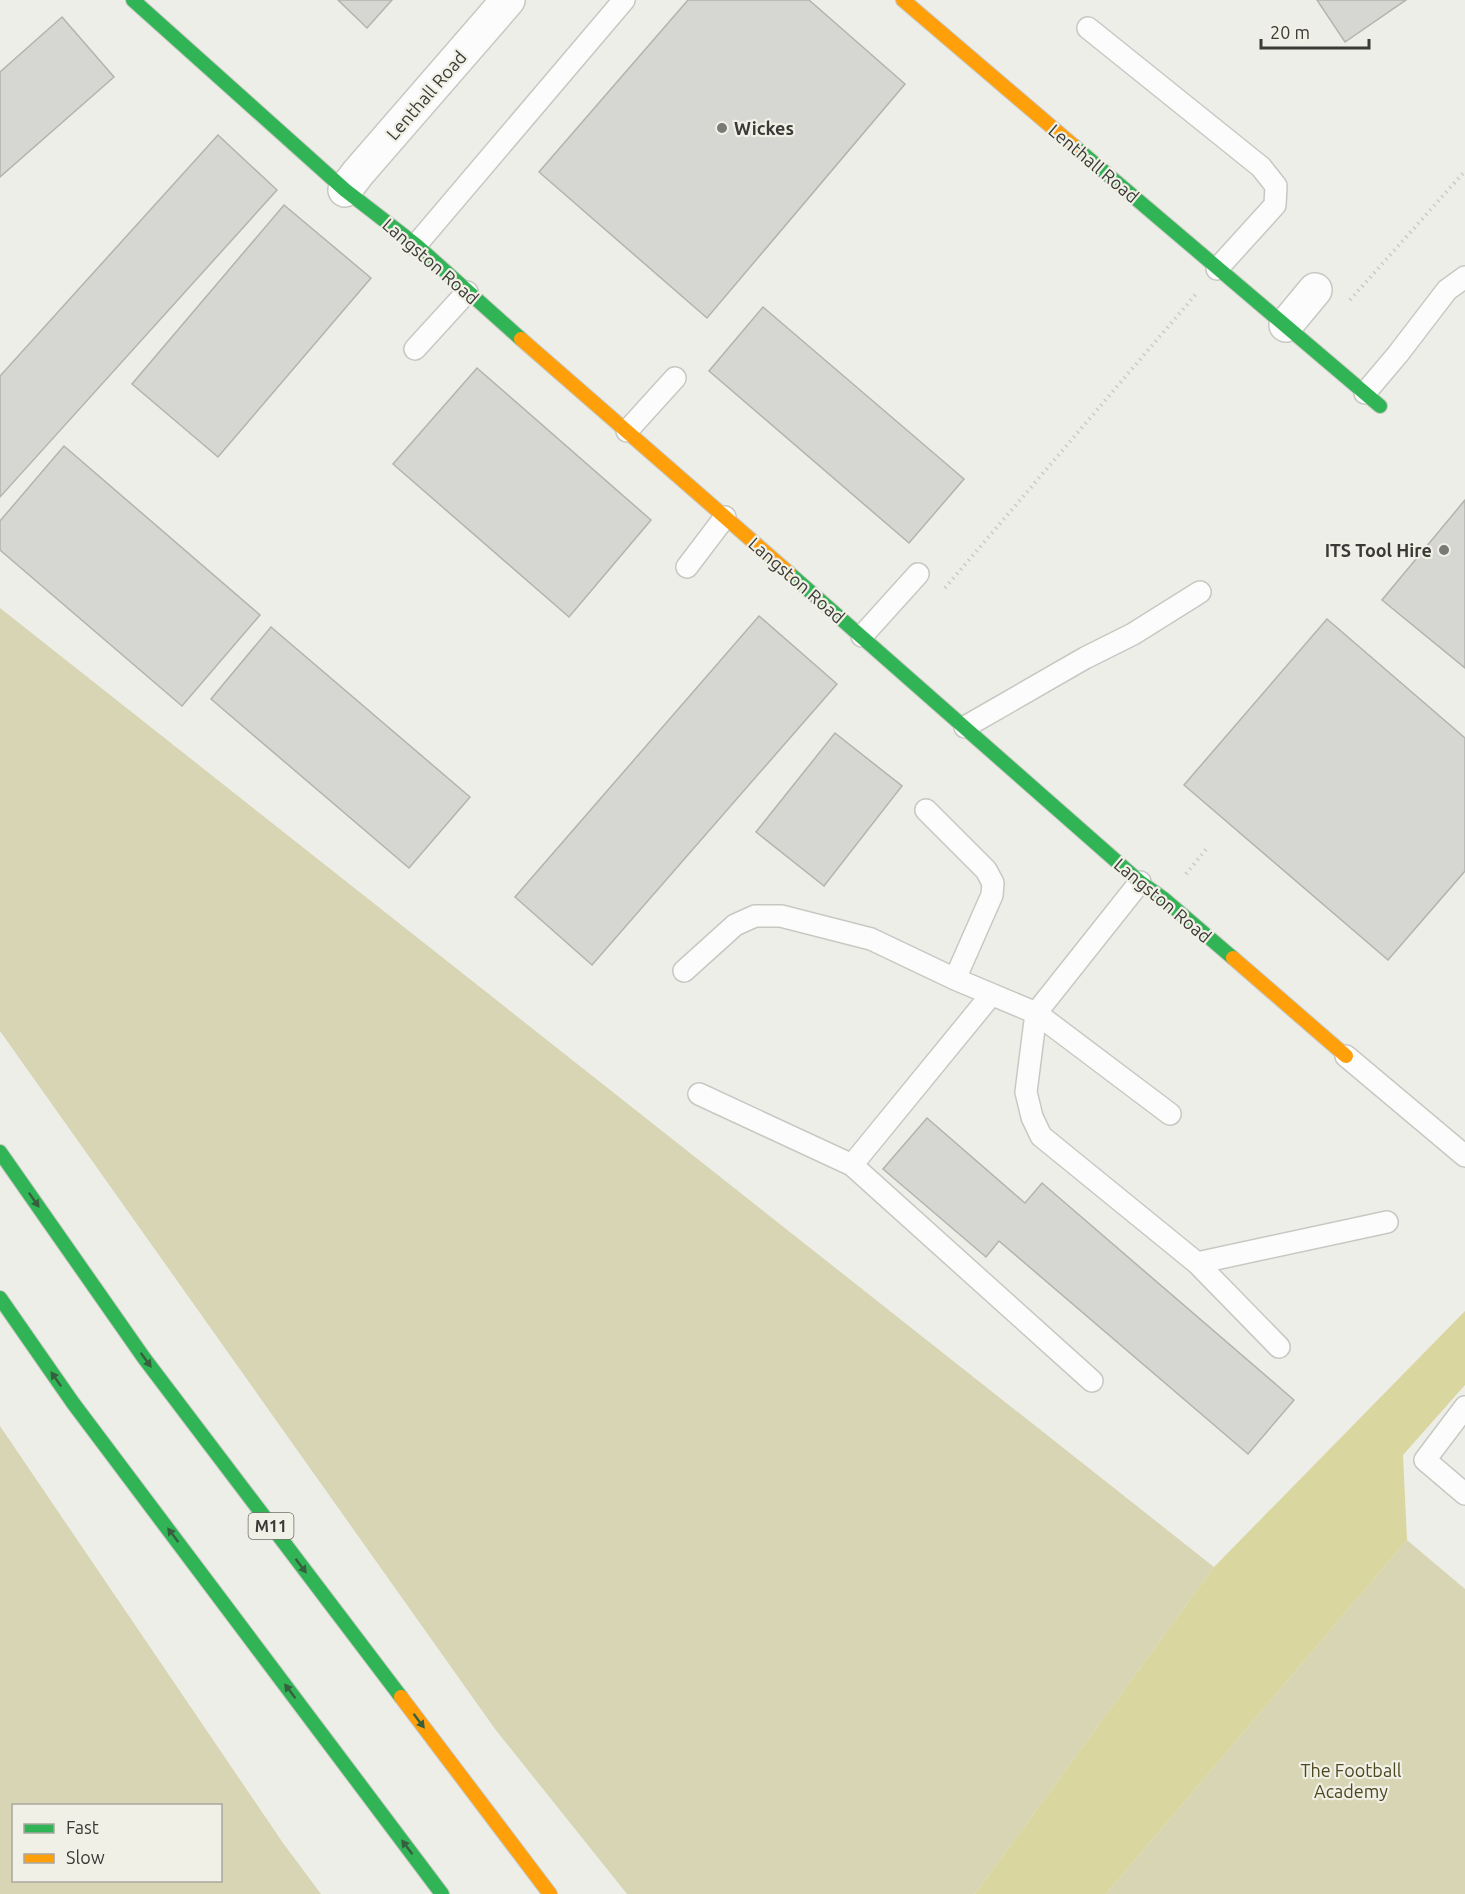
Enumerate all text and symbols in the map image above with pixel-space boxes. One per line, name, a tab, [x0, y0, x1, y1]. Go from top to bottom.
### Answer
scale bar	[1261, 12, 1369, 50]
text: 20 m	[1270, 22, 1310, 42]
street label: Lenthall Road	[382, 47, 470, 143]
place label: Wickes	[734, 118, 794, 138]
street label: Lenthall Road	[1045, 120, 1143, 206]
marker: Wickes	[715, 121, 729, 135]
street label: Langston Road	[379, 214, 483, 308]
street label: Langston Road	[745, 533, 849, 627]
place label: ITS Tool Hire	[1325, 540, 1432, 560]
marker: ITS Tool Hire	[1437, 543, 1451, 557]
street label: Langston Road	[1110, 854, 1216, 946]
one-way arrow	[28, 1192, 40, 1208]
one-way arrow	[139, 1352, 151, 1367]
one-way arrow	[50, 1371, 62, 1387]
road number: M11	[248, 1513, 294, 1539]
one-way arrow	[167, 1528, 179, 1543]
one-way arrow	[295, 1557, 307, 1573]
one-way arrow	[284, 1684, 296, 1699]
one-way arrow	[412, 1713, 425, 1729]
park label: The Football Academy	[1300, 1760, 1402, 1801]
legend	[12, 1804, 222, 1882]
text: Fast	[66, 1817, 99, 1837]
one-way arrow	[401, 1840, 413, 1855]
text: Slow	[66, 1847, 105, 1867]

